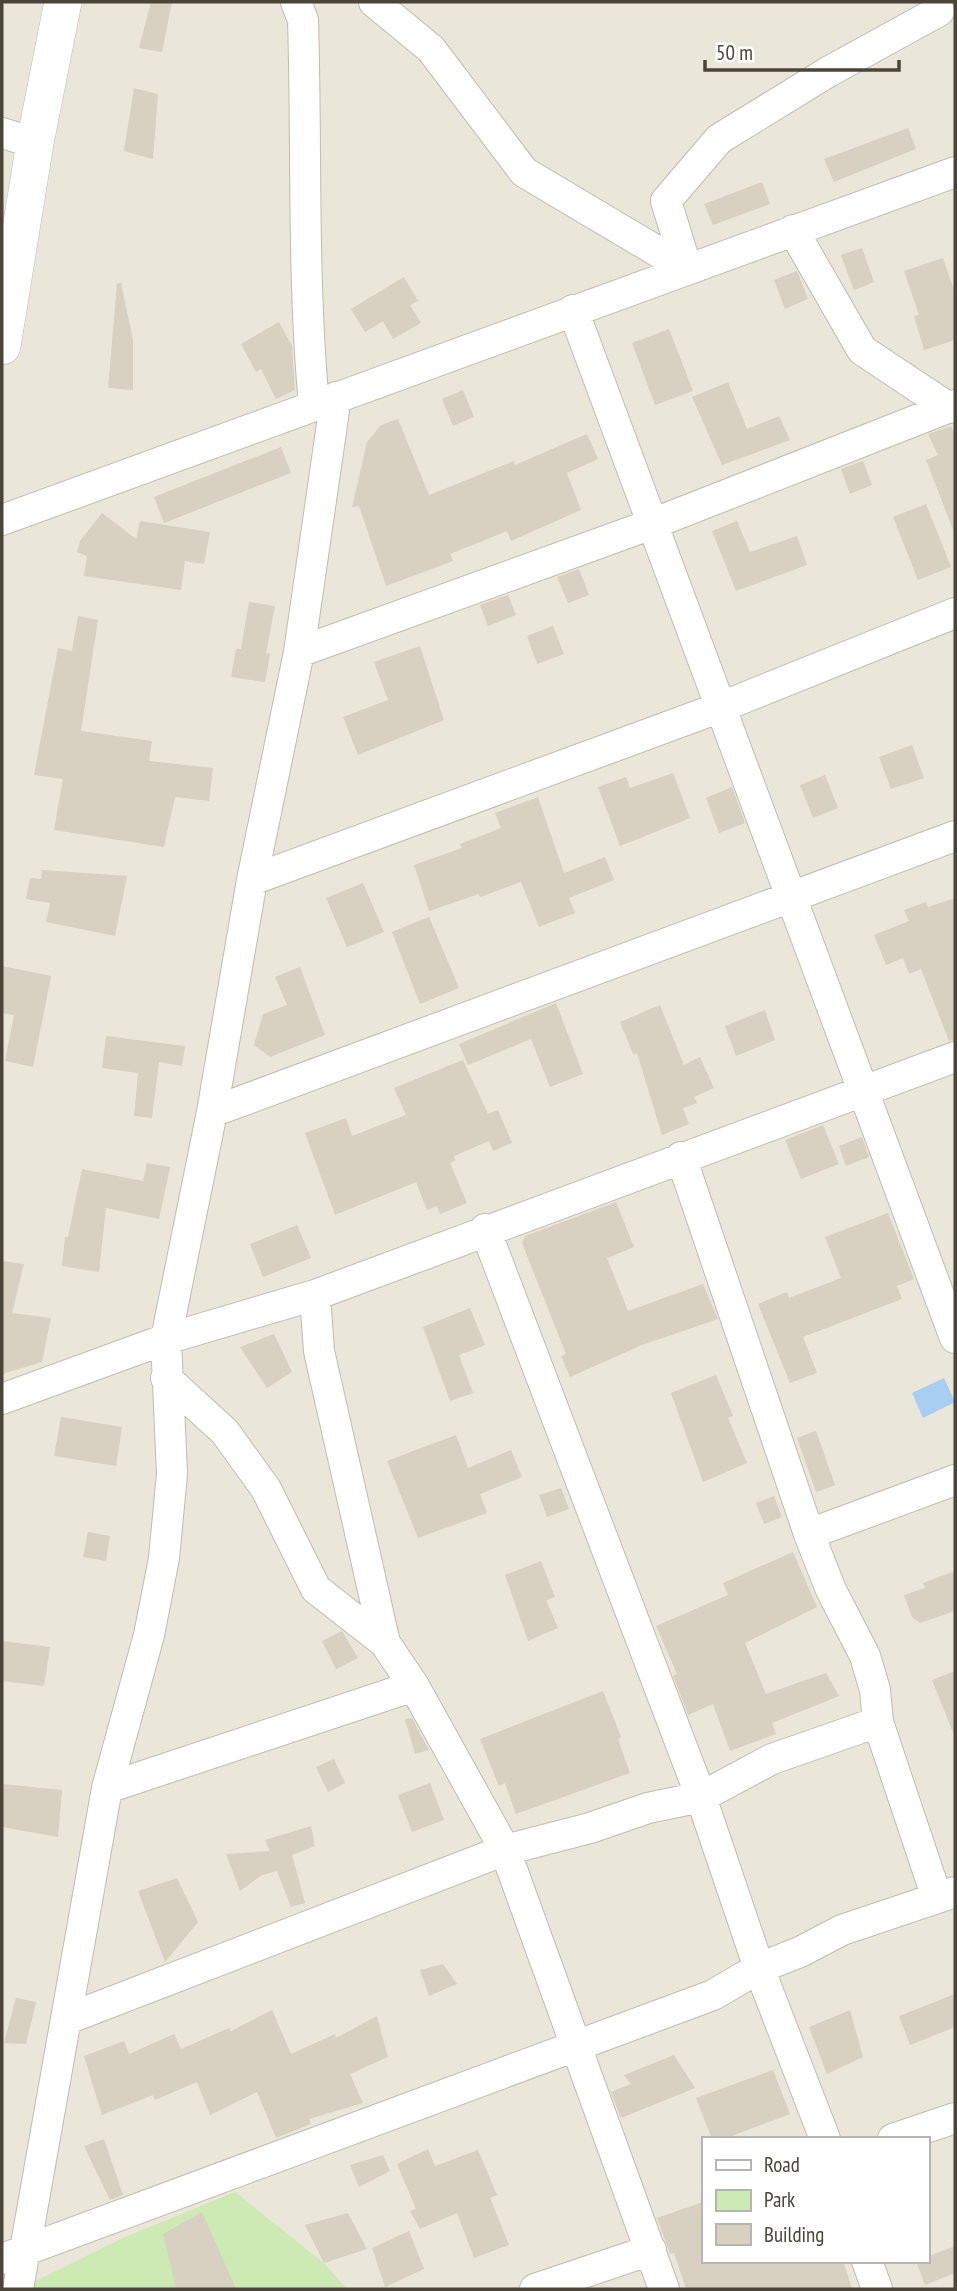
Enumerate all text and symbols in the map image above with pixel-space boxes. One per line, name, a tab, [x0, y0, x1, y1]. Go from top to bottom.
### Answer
scale bar	[705, 28, 899, 72]
text: 50 m	[716, 39, 753, 66]
legend	[702, 2137, 929, 2263]
text: Road	[764, 2151, 800, 2178]
text: Park	[764, 2186, 795, 2213]
text: Building	[764, 2221, 824, 2248]

